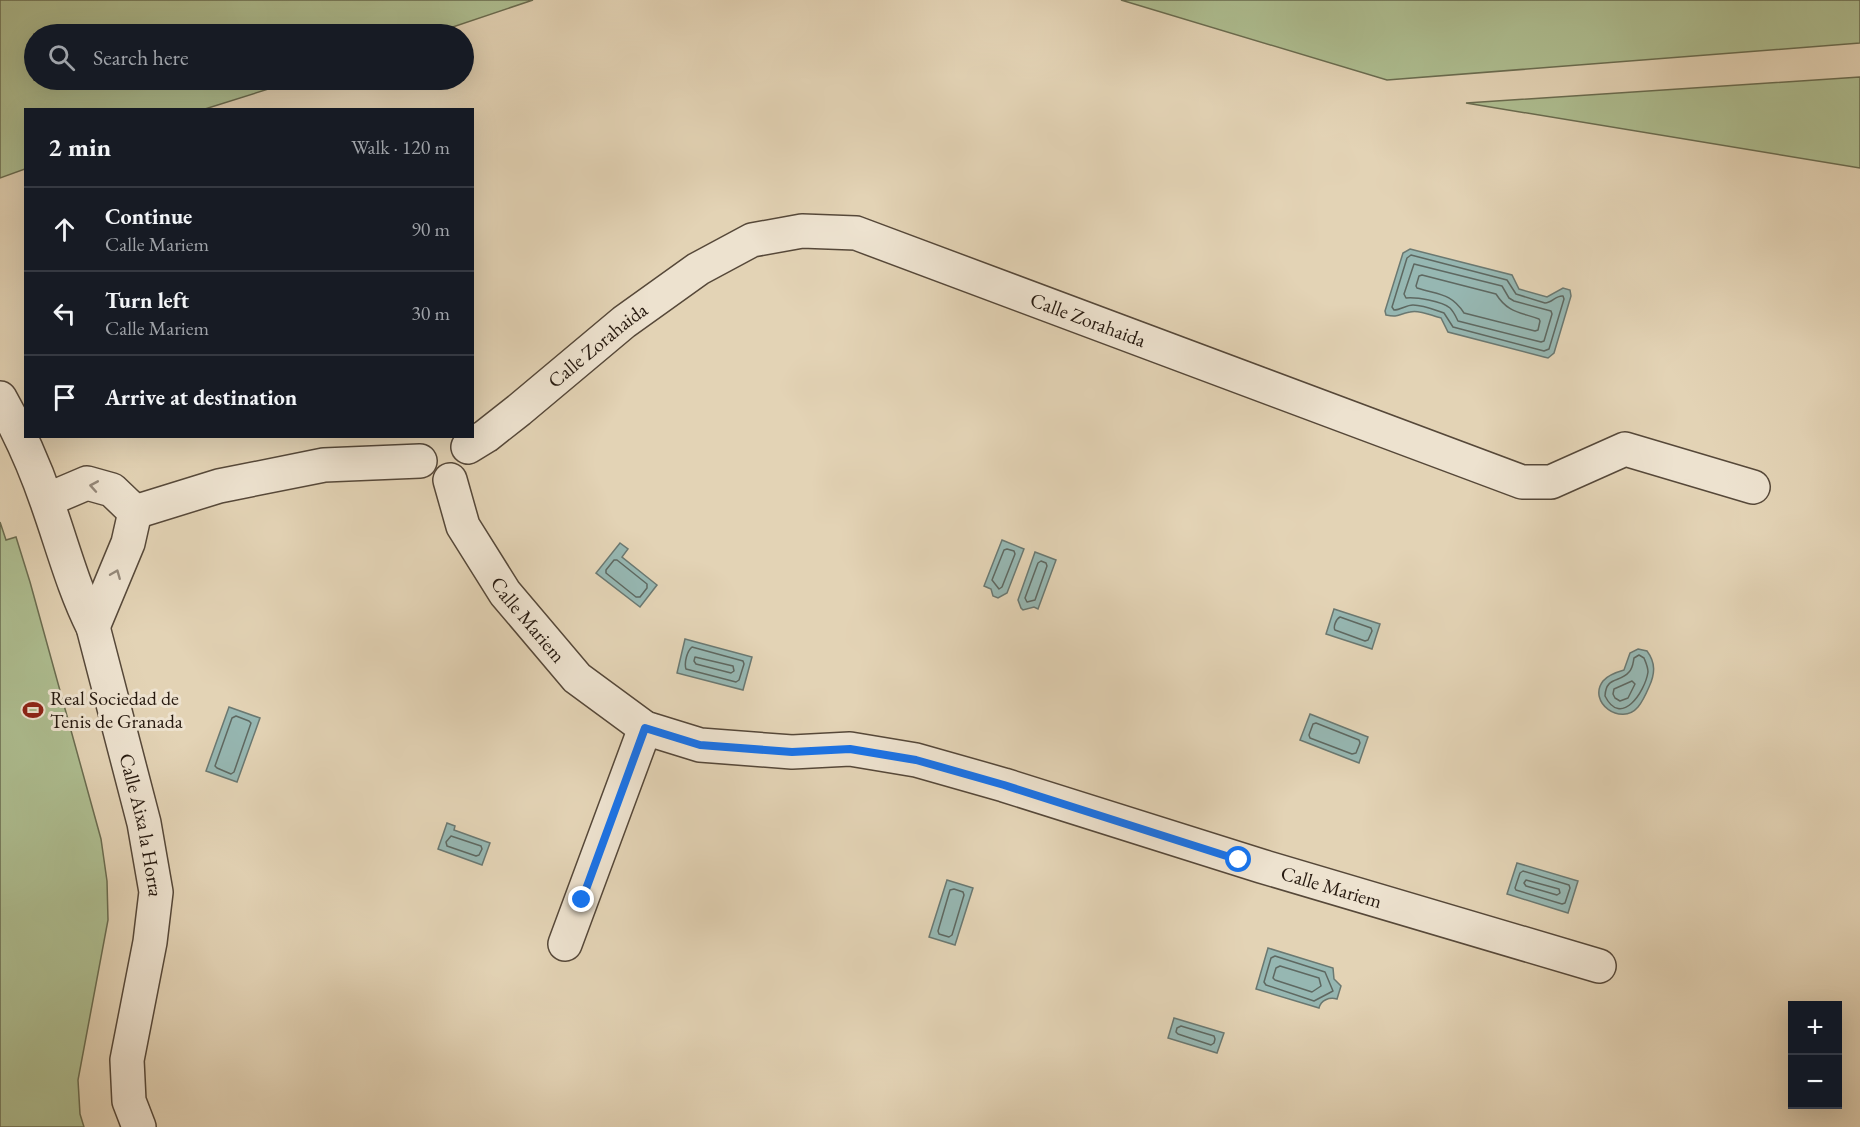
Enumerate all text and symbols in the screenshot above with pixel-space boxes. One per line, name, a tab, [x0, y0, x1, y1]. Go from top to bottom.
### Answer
search box	[24, 24, 474, 90]
icon: search	[45, 41, 78, 74]
text: Search here	[93, 43, 188, 72]
text: 2 min	[48, 130, 111, 164]
text: Walk · 120 m	[351, 134, 450, 160]
text: Continue	[105, 202, 192, 231]
icon: ahead	[48, 213, 81, 246]
text: 90 m	[411, 216, 450, 242]
text: Calle Mariem	[105, 231, 209, 257]
text: Turn left	[105, 286, 189, 315]
street label: Calle Zorahaida	[1027, 286, 1150, 353]
street label: Calle Zorahaida	[542, 296, 652, 394]
icon: left	[48, 297, 81, 330]
text: 30 m	[411, 300, 450, 326]
text: Calle Mariem	[105, 315, 209, 341]
icon: arrive	[48, 381, 81, 414]
text: Arrive at destination	[105, 383, 297, 412]
one-way arrow	[89, 481, 99, 493]
one-way arrow	[109, 569, 121, 580]
street label: Calle Mariem	[485, 572, 572, 668]
place label: Real Sociedad de Tenis de Granada	[50, 685, 183, 734]
sports icon: Real Sociedad de Tenis de Granada	[21, 698, 45, 722]
street label: Calle Aixa la Horra	[113, 750, 169, 899]
route start	[1225, 846, 1251, 872]
street label: Calle Mariem	[1278, 860, 1386, 914]
route end	[568, 886, 594, 912]
map controls	[1788, 1001, 1842, 1109]
button: +	[1788, 1001, 1842, 1055]
button: −	[1788, 1055, 1842, 1109]

